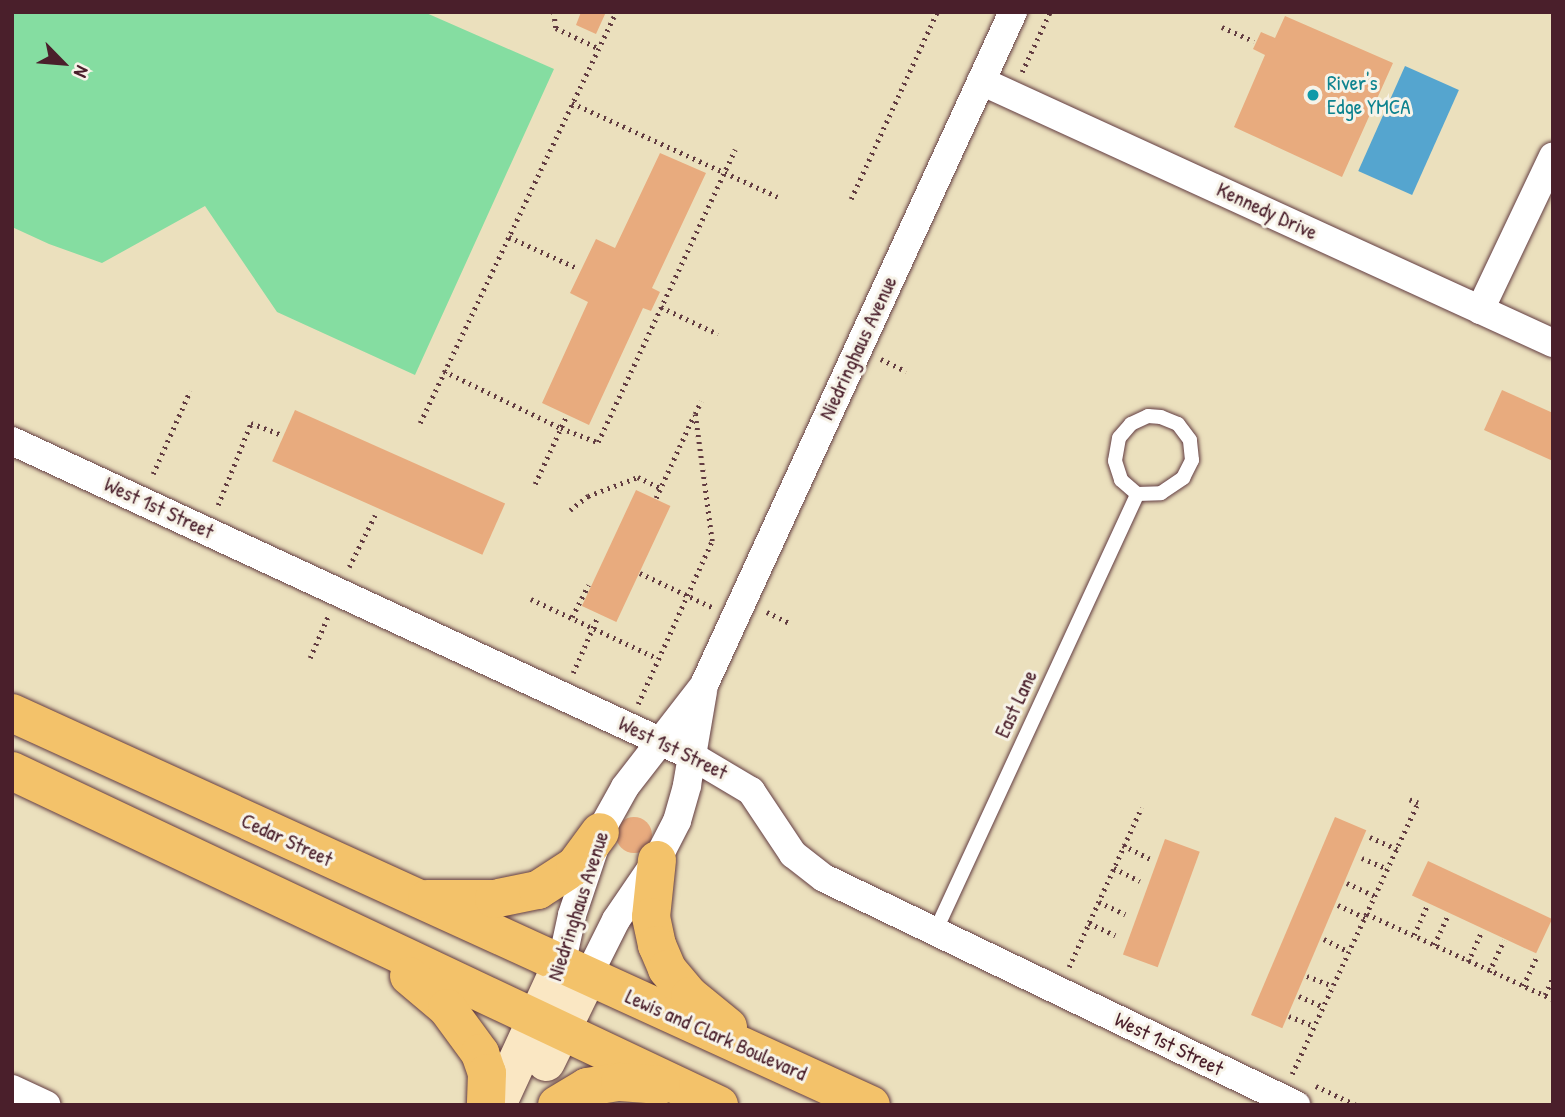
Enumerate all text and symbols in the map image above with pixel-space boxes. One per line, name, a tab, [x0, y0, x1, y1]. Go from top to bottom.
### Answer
north arrow	[28, 28, 98, 98]
text: N	[68, 62, 96, 82]
place label: River's Edge YMCA	[1327, 70, 1411, 120]
marker: River's Edge YMCA	[1305, 87, 1321, 103]
street label: Kennedy Drive	[1213, 177, 1321, 245]
street label: Niedringhaus Avenue	[814, 272, 902, 424]
street label: West 1st Street	[100, 472, 218, 544]
street label: East Lane	[989, 666, 1043, 742]
street label: West 1st Street	[614, 711, 732, 785]
street label: Cedar Street	[237, 808, 337, 872]
street label: Niedringhaus Avenue	[542, 828, 614, 984]
street label: Lewis and Clark Boulevard	[622, 984, 810, 1086]
street label: West 1st Street	[1110, 1007, 1228, 1081]

